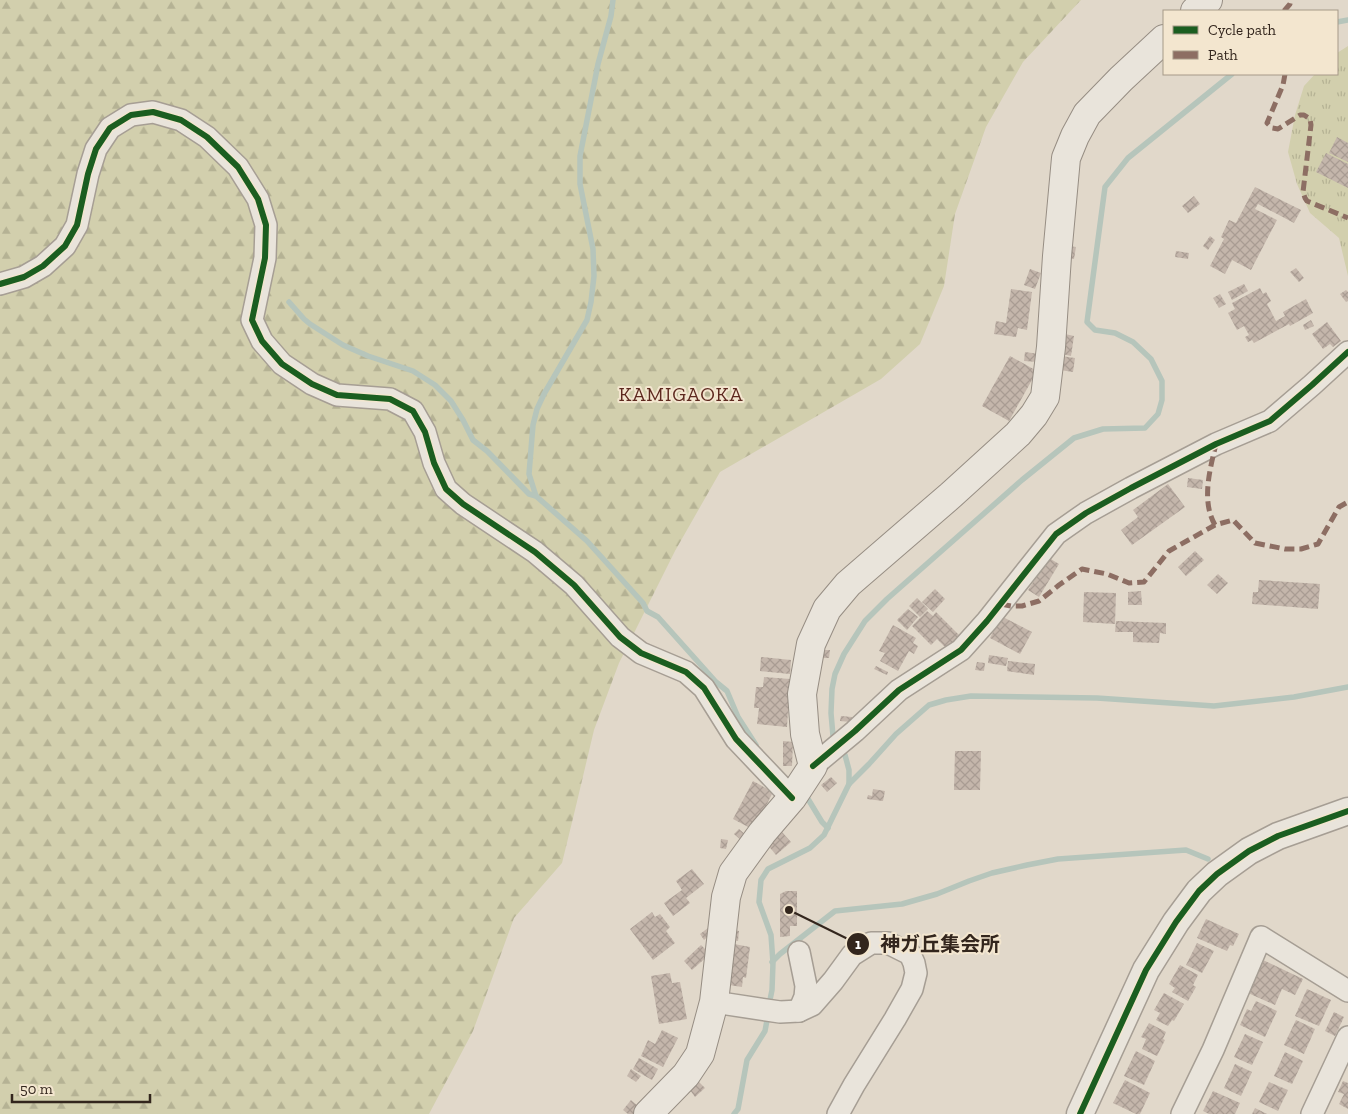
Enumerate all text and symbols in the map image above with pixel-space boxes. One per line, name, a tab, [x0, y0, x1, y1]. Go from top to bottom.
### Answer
legend	[1163, 10, 1338, 75]
text: Cycle path	[1208, 21, 1277, 39]
text: Path	[1208, 46, 1238, 64]
district label: KAMIGAOKA	[619, 382, 743, 406]
callout: 神ガ丘集会所	[845, 926, 1010, 961]
text: 神ガ丘集会所	[880, 932, 1000, 956]
text: 1	[855, 935, 861, 953]
scale bar	[12, 1072, 150, 1104]
text: 50 m	[20, 1080, 53, 1098]

